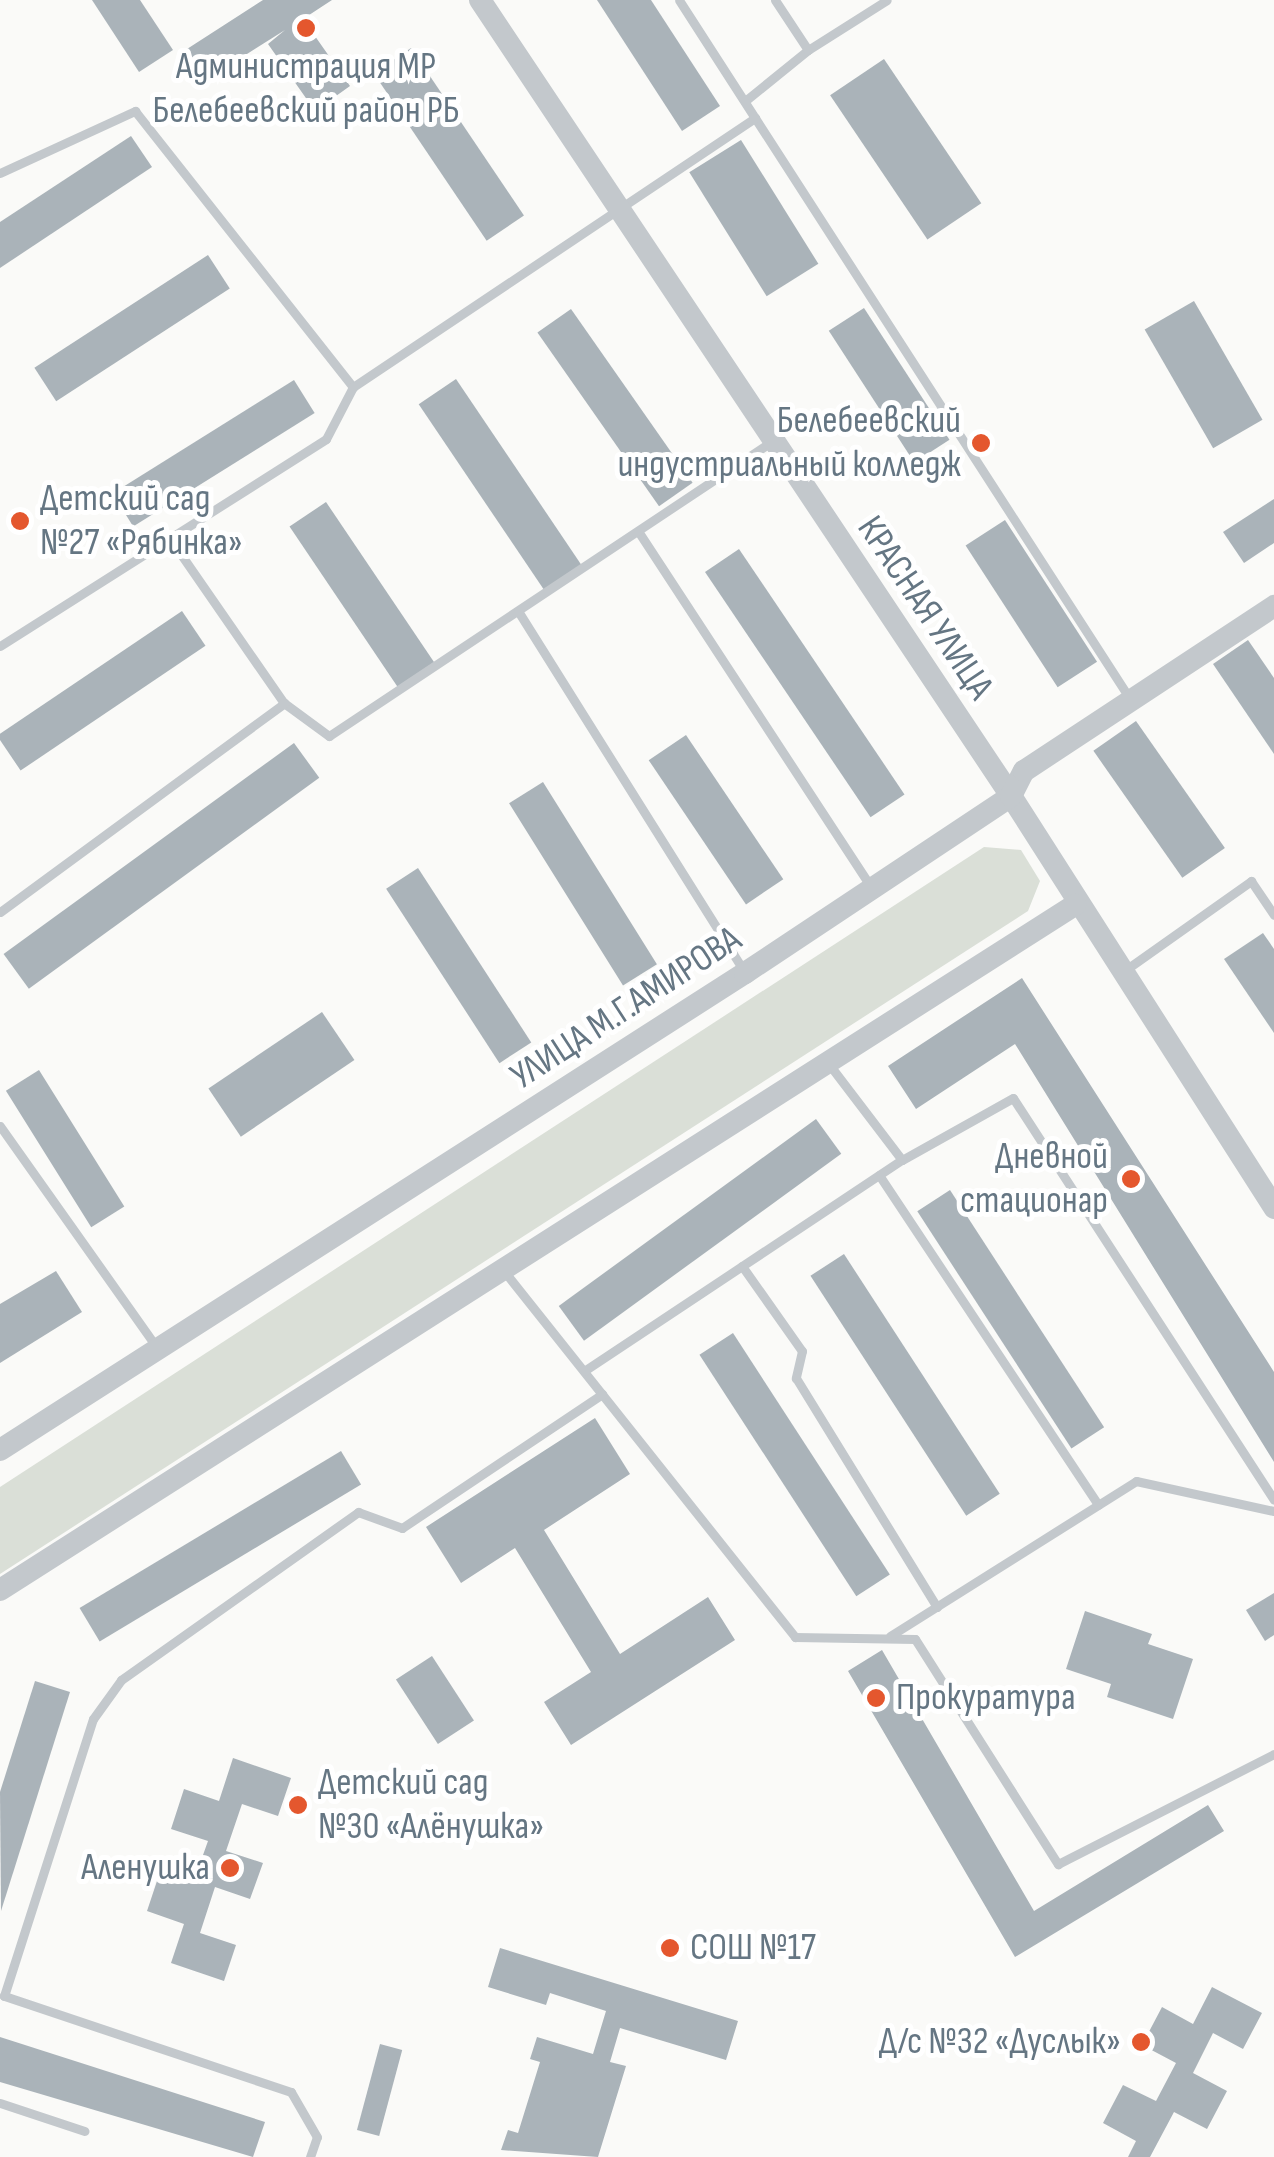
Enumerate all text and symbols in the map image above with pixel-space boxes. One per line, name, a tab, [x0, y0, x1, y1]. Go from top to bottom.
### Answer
marker: Администрация МР Белебеевский район РБ	[295, 17, 317, 39]
place label: Администрация МР Белебеевский район РБ	[153, 44, 459, 133]
place label: Белебеевский индустриальный колледж	[617, 398, 961, 488]
marker: Белебеевский индустриальный колледж	[970, 432, 992, 454]
place label: Детский сад №27 «Рябинка»	[40, 476, 243, 566]
street label: КРАСНАЯ УЛИЦА	[847, 508, 1003, 708]
marker: Детский сад №27 «Рябинка»	[9, 510, 31, 532]
street label: УЛИЦА М.Г.АМИРОВА	[502, 917, 750, 1099]
place label: Дневной стационар	[960, 1134, 1108, 1224]
marker: Дневной стационар	[1118, 1166, 1144, 1192]
place label: Прокуратура	[896, 1675, 1076, 1721]
marker: Прокуратура	[865, 1687, 887, 1709]
place label: Детский сад №30 «Алёнушка»	[318, 1760, 544, 1850]
marker: Детский сад №30 «Алёнушка»	[287, 1794, 309, 1816]
place label: Аленушка	[81, 1845, 210, 1891]
marker: Аленушка	[219, 1857, 241, 1879]
place label: СОШ №17	[690, 1925, 816, 1971]
marker: СОШ №17	[659, 1937, 681, 1959]
place label: Д/с №32 «Дуслык»	[879, 2019, 1121, 2065]
marker: Д/с №32 «Дуслык»	[1130, 2031, 1152, 2053]

